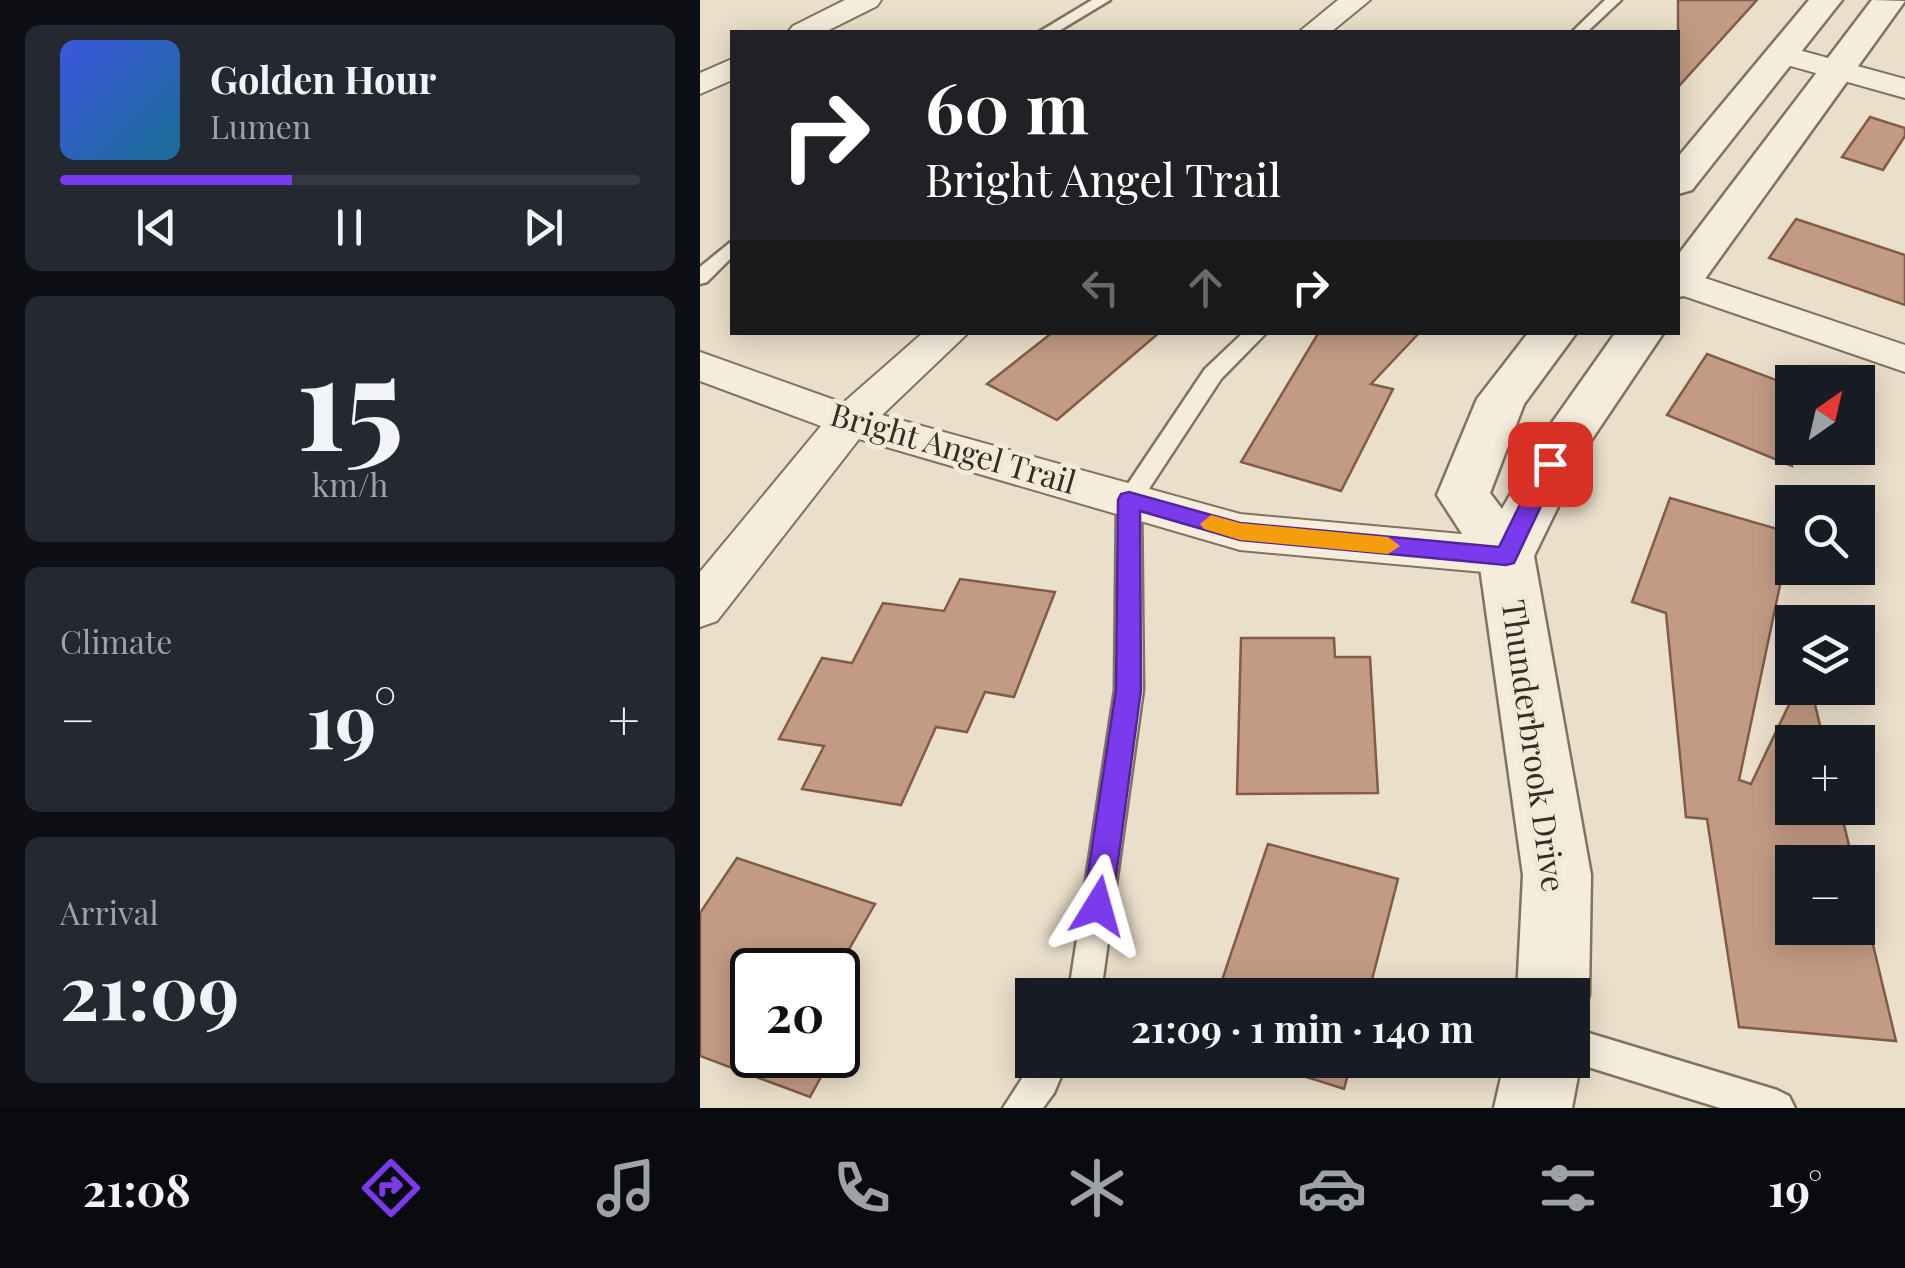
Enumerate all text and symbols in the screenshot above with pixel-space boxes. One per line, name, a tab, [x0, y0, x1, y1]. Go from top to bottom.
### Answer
text: Golden Hour	[210, 53, 436, 104]
text: 60 m	[925, 58, 1089, 152]
icon: right	[760, 70, 890, 200]
text: Lumen	[210, 104, 311, 147]
text: Bright Angel Trail	[925, 148, 1281, 208]
icon: previous	[129, 200, 184, 255]
icon: pause	[322, 200, 377, 255]
icon: next	[516, 200, 571, 255]
icon: left	[1073, 260, 1128, 315]
icon: ahead	[1178, 260, 1233, 315]
icon: right	[1283, 260, 1338, 315]
text: 15	[296, 310, 404, 484]
north arrow	[1775, 365, 1875, 465]
map controls	[1775, 365, 1875, 945]
street label: Bright Angel Trail	[826, 391, 1081, 502]
pin	[1508, 422, 1593, 507]
icon: arrive	[1523, 437, 1578, 492]
text: km/h	[312, 462, 388, 505]
button: search	[1775, 485, 1875, 585]
street label: Thunderbrook Drive	[1494, 597, 1577, 894]
button: layers	[1775, 605, 1875, 705]
text: Climate	[60, 619, 172, 662]
text: 19°	[306, 668, 397, 768]
text: −	[60, 681, 96, 755]
text: +	[608, 681, 640, 755]
button: +	[1775, 725, 1875, 825]
button: −	[1775, 845, 1875, 945]
position arrow	[1046, 854, 1150, 958]
text: Arrival	[60, 890, 159, 933]
text: 21:09	[60, 939, 240, 1039]
speed limit sign: 20	[730, 948, 860, 1078]
text: 21:09 · 1 min · 140 m	[1131, 1002, 1474, 1053]
icon: directions	[356, 1153, 426, 1223]
icon: music	[591, 1153, 661, 1223]
icon: phone	[827, 1153, 897, 1223]
icon: climate	[1062, 1153, 1132, 1223]
icon: car	[1297, 1153, 1367, 1223]
icon: filters	[1533, 1153, 1603, 1223]
text: 21:08	[83, 1158, 191, 1218]
text: 19°	[1768, 1158, 1822, 1218]

